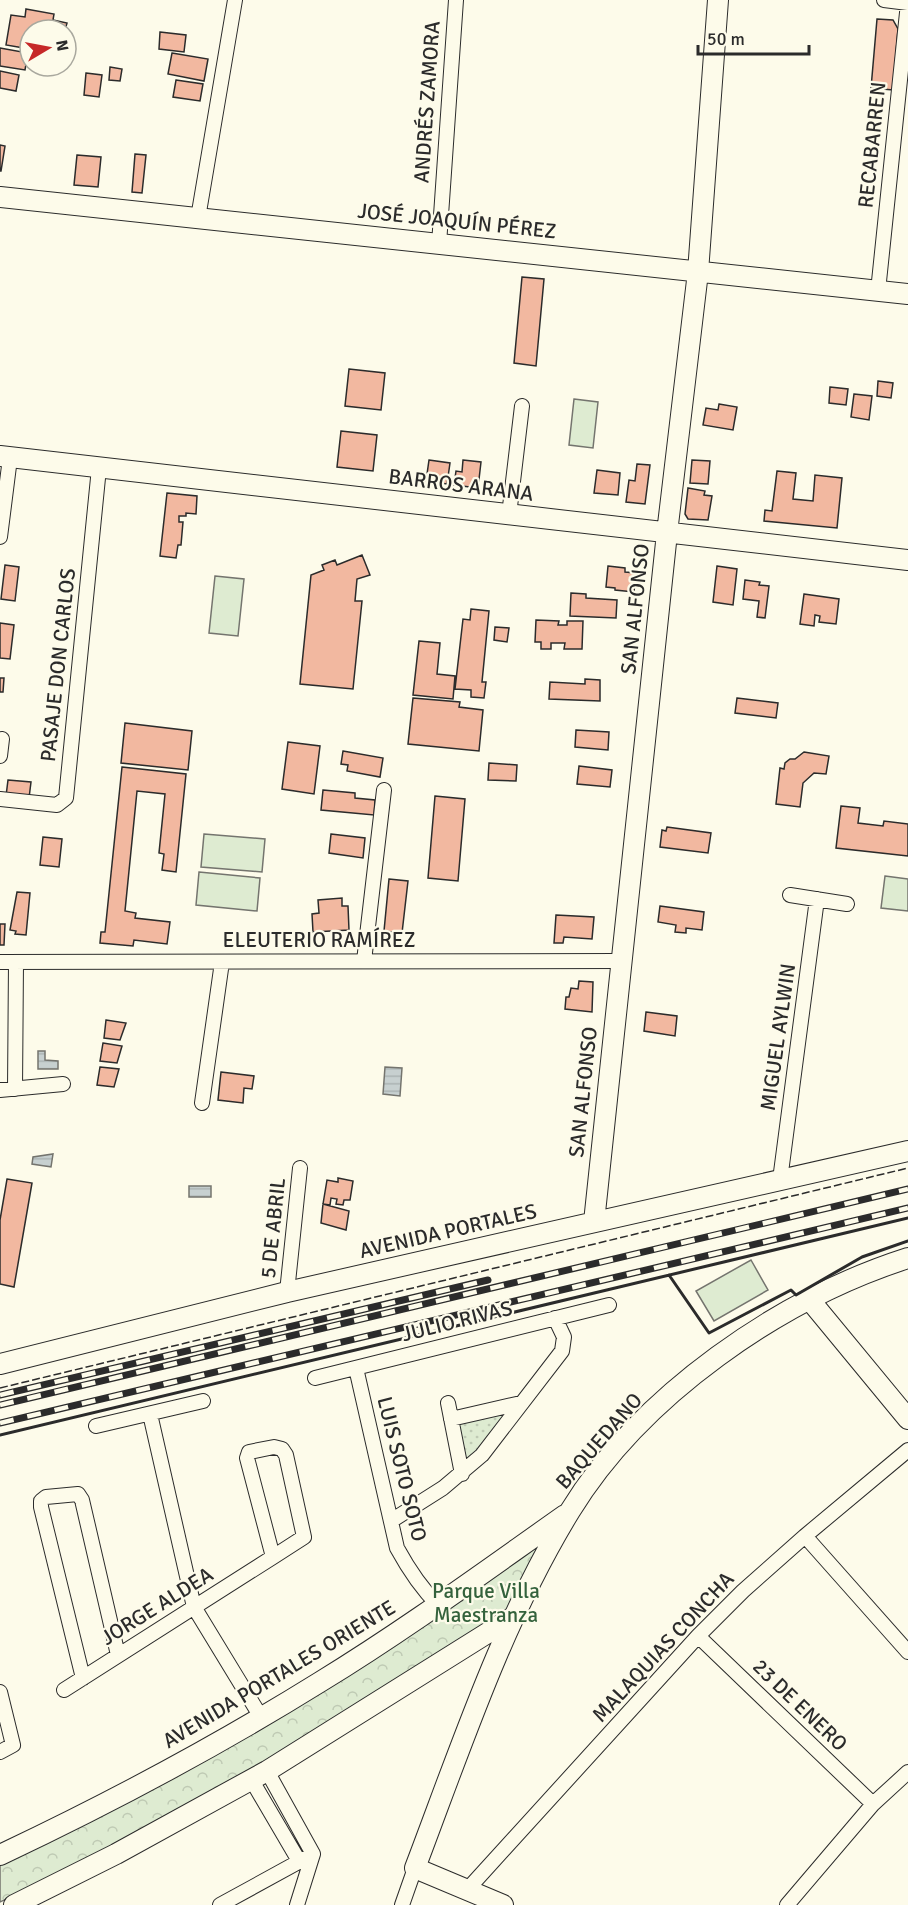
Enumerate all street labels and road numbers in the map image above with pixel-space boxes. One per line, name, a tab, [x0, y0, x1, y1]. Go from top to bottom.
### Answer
street label: ANDRÉS ZAMORA	[408, 20, 446, 184]
street label: RECABARREN	[852, 81, 892, 209]
street label: JOSÉ JOAQUÍN PÉREZ	[356, 198, 558, 244]
street label: BARROS ARANA	[387, 463, 535, 507]
street label: SAN ALFONSO	[615, 542, 655, 676]
street label: PASAJE DON CARLOS	[35, 567, 81, 763]
street label: ELEUTERIO RAMÍREZ	[223, 927, 415, 953]
street label: MIGUEL AYLWIN	[755, 962, 801, 1112]
street label: SAN ALFONSO	[563, 1025, 603, 1159]
street label: 5 DE ABRIL	[255, 1176, 291, 1280]
street label: AVENIDA PORTALES	[357, 1198, 539, 1264]
street label: JULIO RIVAS	[399, 1295, 515, 1347]
street label: BAQUEDANO	[550, 1388, 648, 1494]
street label: LUIS SOTO SOTO	[371, 1394, 433, 1544]
street label: JORGE ALDEA	[96, 1561, 218, 1651]
street label: MALAQUIAS CONCHA	[587, 1566, 740, 1728]
street label: AVENIDA PORTALES ORIENTE	[158, 1594, 400, 1754]
street label: 23 DE ENERO	[747, 1653, 853, 1757]

